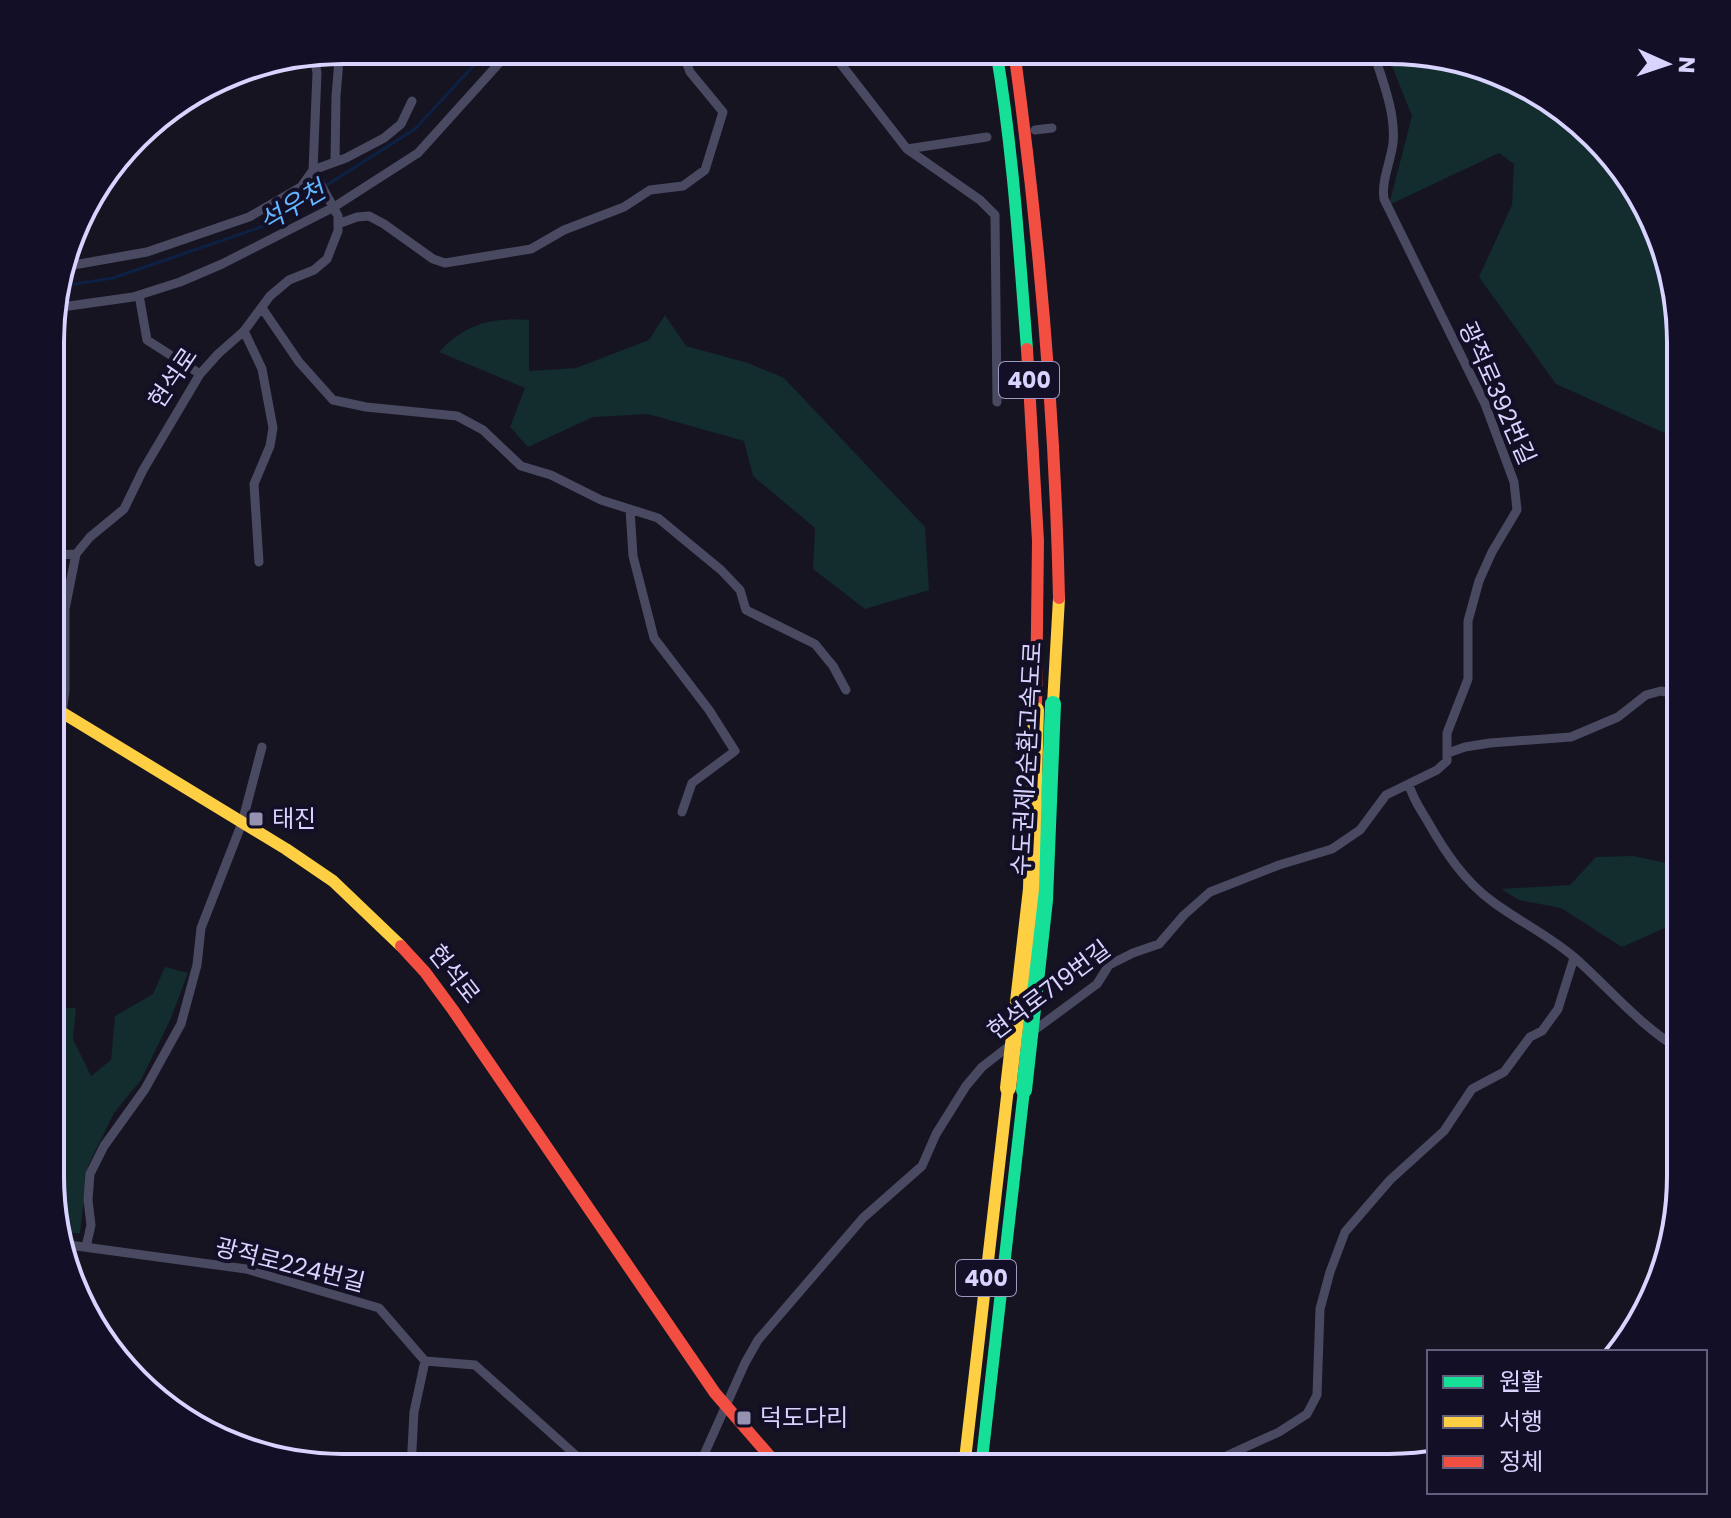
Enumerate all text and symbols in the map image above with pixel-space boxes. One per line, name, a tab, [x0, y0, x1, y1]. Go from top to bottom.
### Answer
north arrow	[1627, 24, 1707, 104]
text: N	[1671, 56, 1702, 74]
water label: 석우천	[252, 171, 335, 240]
street label: 광적로392번길	[1451, 316, 1544, 470]
street label: 현석로	[140, 341, 205, 414]
road number: 400	[999, 362, 1059, 398]
street label: 수도권제2순환고속도로	[1004, 641, 1049, 877]
place label: 태진	[272, 802, 316, 835]
marker: 태진	[247, 810, 265, 828]
street label: 현석로719번길	[980, 932, 1117, 1047]
street label: 현석로	[421, 937, 488, 1010]
street label: 광적로224번길	[212, 1230, 368, 1299]
road number: 400	[956, 1260, 1016, 1296]
legend	[1427, 1350, 1707, 1494]
text: 원활	[1499, 1365, 1543, 1398]
place label: 덕도다리	[760, 1401, 848, 1434]
text: 서행	[1499, 1405, 1543, 1438]
marker: 덕도다리	[735, 1409, 753, 1427]
text: 정체	[1499, 1445, 1543, 1478]

